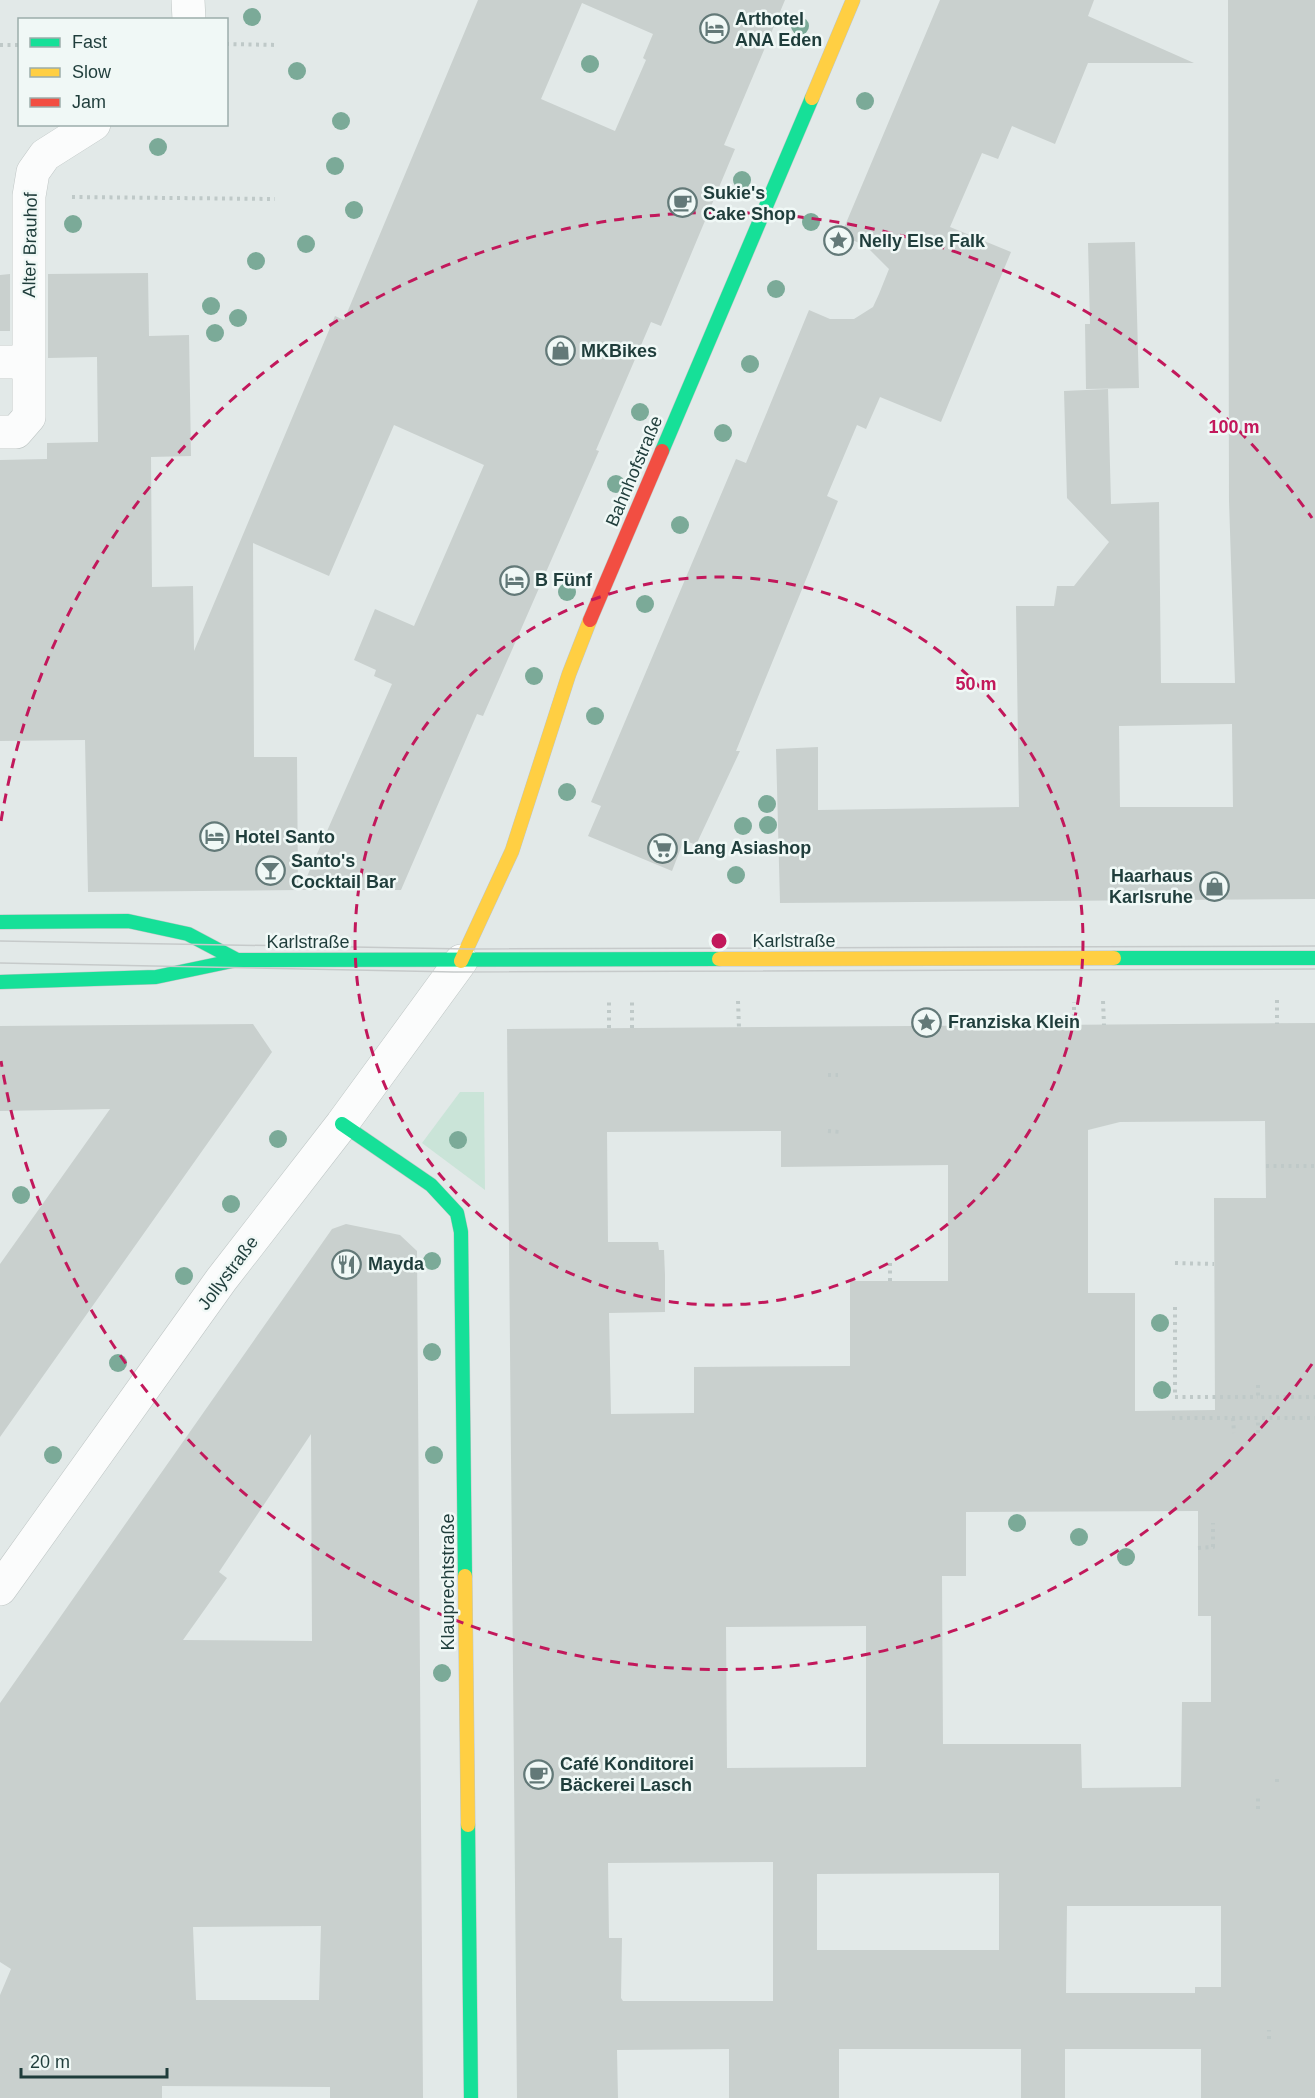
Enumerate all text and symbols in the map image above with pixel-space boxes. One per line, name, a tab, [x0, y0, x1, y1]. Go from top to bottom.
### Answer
place label: Arthotel ANA Eden	[735, 9, 822, 50]
hotel icon: Arthotel ANA Eden	[698, 13, 730, 45]
legend	[18, 18, 228, 126]
text: Fast	[72, 32, 107, 52]
text: Slow	[72, 62, 112, 82]
text: Jam	[72, 92, 106, 112]
place label: Sukie's Cake Shop	[703, 183, 796, 224]
cafe icon: Sukie's Cake Shop	[666, 187, 698, 219]
street label: Alter Brauhof	[19, 191, 41, 298]
place icon: Nelly Else Falk	[822, 225, 854, 257]
place label: Nelly Else Falk	[859, 231, 986, 251]
shop icon: MKBikes	[544, 335, 576, 367]
place label: MKBikes	[581, 341, 657, 361]
street label: Bahnhofstraße	[602, 413, 666, 529]
text: 100 m	[1208, 417, 1260, 437]
hotel icon: B Fünf	[498, 564, 530, 596]
place label: B Fünf	[535, 570, 593, 590]
text: 50 m	[955, 674, 997, 694]
hotel icon: Hotel Santo	[198, 821, 230, 853]
place label: Hotel Santo	[235, 827, 335, 847]
supermarket icon: Lang Asiashop	[646, 832, 678, 864]
place label: Lang Asiashop	[683, 838, 811, 858]
place label: Santo's Cocktail Bar	[291, 851, 396, 892]
bar icon: Santo's Cocktail Bar	[254, 855, 286, 887]
place label: Haarhaus Karlsruhe	[1109, 866, 1193, 907]
shop icon: Haarhaus Karlsruhe	[1198, 870, 1230, 902]
centre of rings	[709, 931, 729, 951]
street label: Karlstraße	[752, 931, 836, 951]
street label: Karlstraße	[266, 932, 350, 952]
place icon: Franziska Klein	[911, 1006, 943, 1038]
place label: Franziska Klein	[948, 1012, 1080, 1032]
street label: Jollystraße	[194, 1232, 262, 1314]
restaurant icon: Mayda	[331, 1248, 363, 1280]
place label: Mayda	[368, 1254, 425, 1274]
street label: Klauprechtstraße	[438, 1513, 458, 1651]
place label: Café Konditorei Bäckerei Lasch	[560, 1754, 694, 1795]
cafe icon: Café Konditorei Bäckerei Lasch	[523, 1758, 555, 1790]
scale bar	[21, 2041, 166, 2079]
text: 20 m	[30, 2052, 70, 2072]

